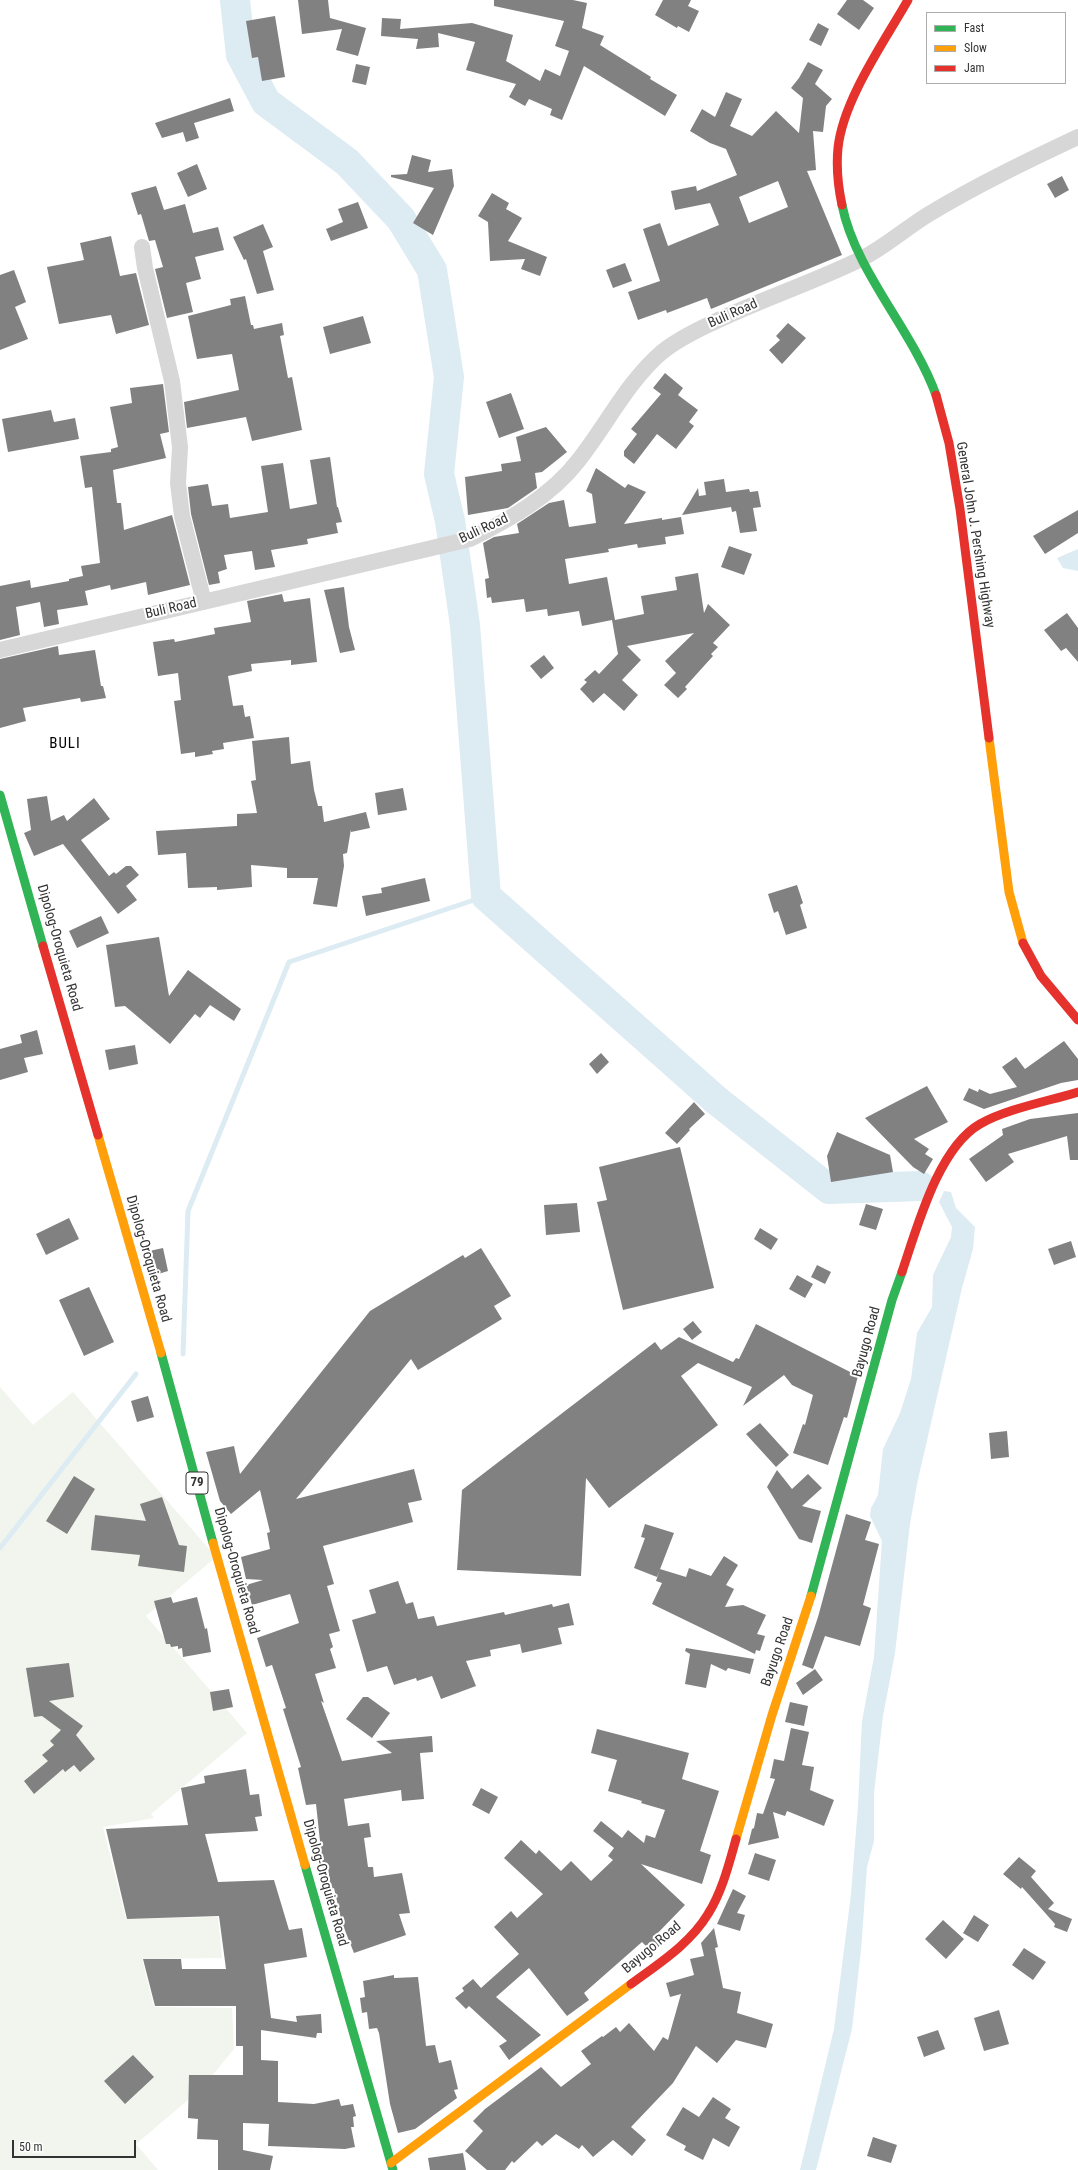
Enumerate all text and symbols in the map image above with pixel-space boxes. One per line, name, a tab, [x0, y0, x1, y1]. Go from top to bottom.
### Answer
legend	[926, 12, 1066, 84]
text: Fast	[964, 21, 984, 35]
text: Slow	[964, 41, 987, 55]
text: Jam	[964, 61, 985, 75]
street label: Buli Road	[706, 296, 760, 332]
street label: General John J. Pershing Highway	[952, 441, 998, 629]
street label: Buli Road	[457, 510, 511, 548]
street label: Buli Road	[144, 595, 198, 623]
district label: BULI	[49, 735, 81, 753]
street label: Dipolog-Oroquieta Road	[33, 883, 85, 1013]
street label: Dipolog-Oroquieta Road	[122, 1194, 174, 1324]
street label: Bayugo Road	[850, 1305, 884, 1379]
road number: 79	[186, 1472, 208, 1494]
street label: Dipolog-Oroquieta Road	[210, 1506, 262, 1636]
street label: Bayugo Road	[758, 1615, 798, 1689]
street label: Dipolog-Oroquieta Road	[299, 1818, 351, 1948]
street label: Bayugo Road	[619, 1918, 685, 1978]
scale bar	[14, 2132, 138, 2158]
text: 50 m	[19, 2140, 43, 2154]

